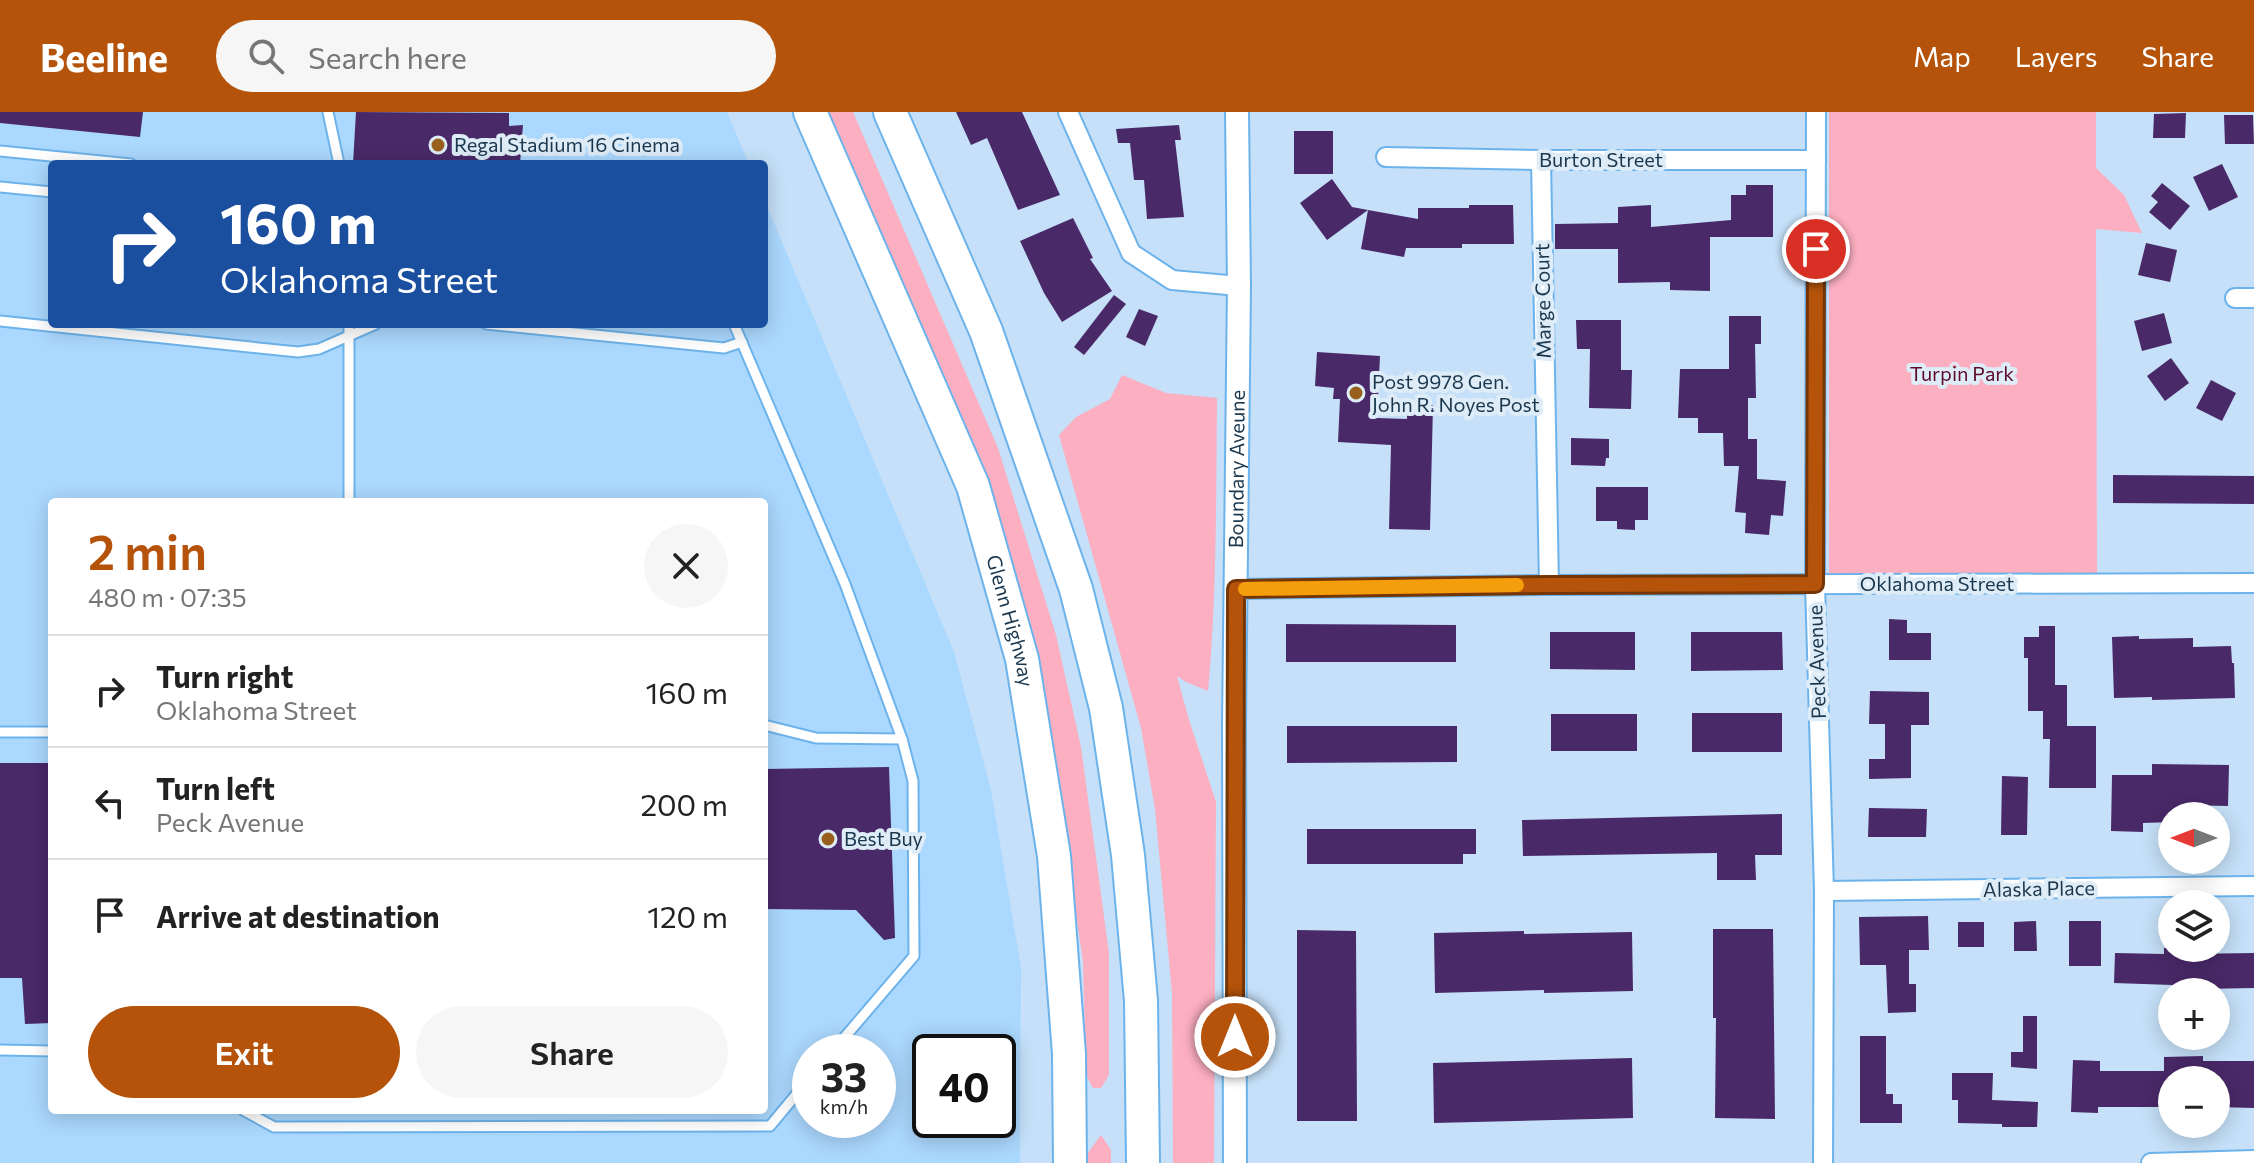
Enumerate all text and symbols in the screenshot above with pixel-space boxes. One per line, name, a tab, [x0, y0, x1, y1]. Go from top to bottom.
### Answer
search box	[216, 20, 776, 92]
text: Beeline	[40, 33, 168, 80]
icon: search	[244, 34, 288, 78]
text: Search here	[308, 38, 467, 75]
text: Map	[1913, 39, 1971, 73]
text: Layers	[2015, 39, 2097, 73]
text: Share	[2141, 39, 2214, 73]
place label: Regal Stadium 16 Cinema	[454, 132, 680, 156]
marker: Regal Stadium 16 Cinema	[429, 136, 447, 154]
street label: Burton Street	[1539, 147, 1663, 171]
text: 160 m	[220, 187, 377, 256]
icon: right	[88, 192, 192, 296]
pin	[1782, 215, 1850, 283]
icon: arrive	[1794, 227, 1838, 271]
street label: Marge Court	[1529, 243, 1555, 359]
text: Oklahoma Street	[220, 256, 498, 300]
park label: Turpin Park	[1910, 361, 2014, 385]
place label: Post 9978 Gen. John R. Noyes Post	[1372, 369, 1540, 416]
marker: Post 9978 Gen. John R. Noyes Post	[1347, 384, 1365, 402]
street label: Boundary Aveune	[1223, 390, 1249, 548]
text: 2 min	[88, 521, 207, 580]
button: close	[644, 524, 728, 608]
street label: Glenn Highway	[982, 552, 1039, 688]
street label: Oklahoma Street	[1860, 571, 2014, 595]
text: 480 m · 07:35	[88, 581, 247, 612]
street label: Peck Avenue	[1802, 605, 1830, 719]
text: Turn right	[156, 657, 293, 694]
icon: right	[88, 669, 132, 713]
text: 160 m	[645, 673, 728, 710]
text: Oklahoma Street	[156, 694, 357, 725]
text: Turn left	[156, 769, 275, 806]
icon: left	[88, 781, 132, 825]
text: 200 m	[640, 785, 728, 822]
north arrow	[2158, 802, 2230, 874]
map controls	[2158, 802, 2230, 1138]
text: Peck Avenue	[156, 806, 304, 837]
place label: Best Buy	[844, 826, 923, 850]
marker: Best Buy	[819, 830, 837, 848]
street label: Alaska Place	[1983, 875, 2095, 901]
button: layers	[2158, 890, 2230, 962]
icon: arrive	[88, 893, 132, 937]
text: Arrive at destination	[156, 897, 440, 934]
text: 120 m	[647, 897, 728, 934]
button: +	[2158, 978, 2230, 1050]
position arrow	[1193, 995, 1277, 1079]
button: Exit	[88, 1006, 400, 1098]
button: Share	[416, 1006, 728, 1098]
speed limit sign: 40	[912, 1034, 1016, 1138]
text: 33	[821, 1051, 867, 1100]
button: −	[2158, 1066, 2230, 1138]
text: km/h	[820, 1094, 868, 1118]

